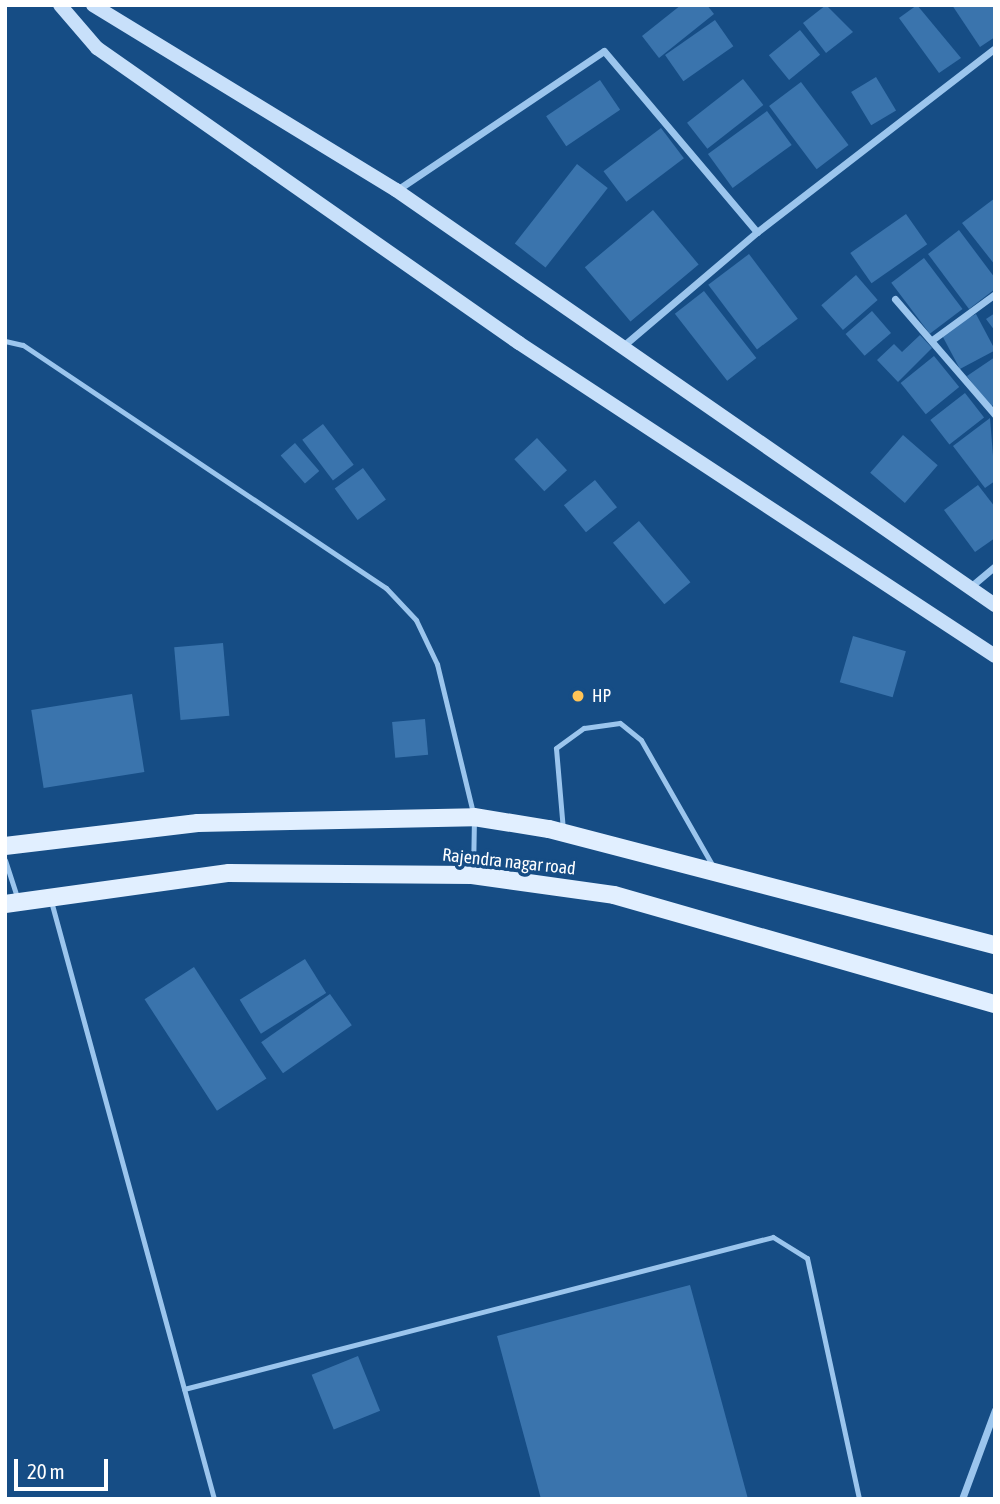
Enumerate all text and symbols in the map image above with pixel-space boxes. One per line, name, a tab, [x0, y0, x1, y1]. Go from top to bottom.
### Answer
place label: HP	[592, 685, 611, 707]
marker: HP	[570, 688, 586, 704]
street label: Rajendra nagar road	[441, 844, 577, 880]
scale bar	[18, 1444, 112, 1488]
text: 20 m	[27, 1459, 65, 1483]

